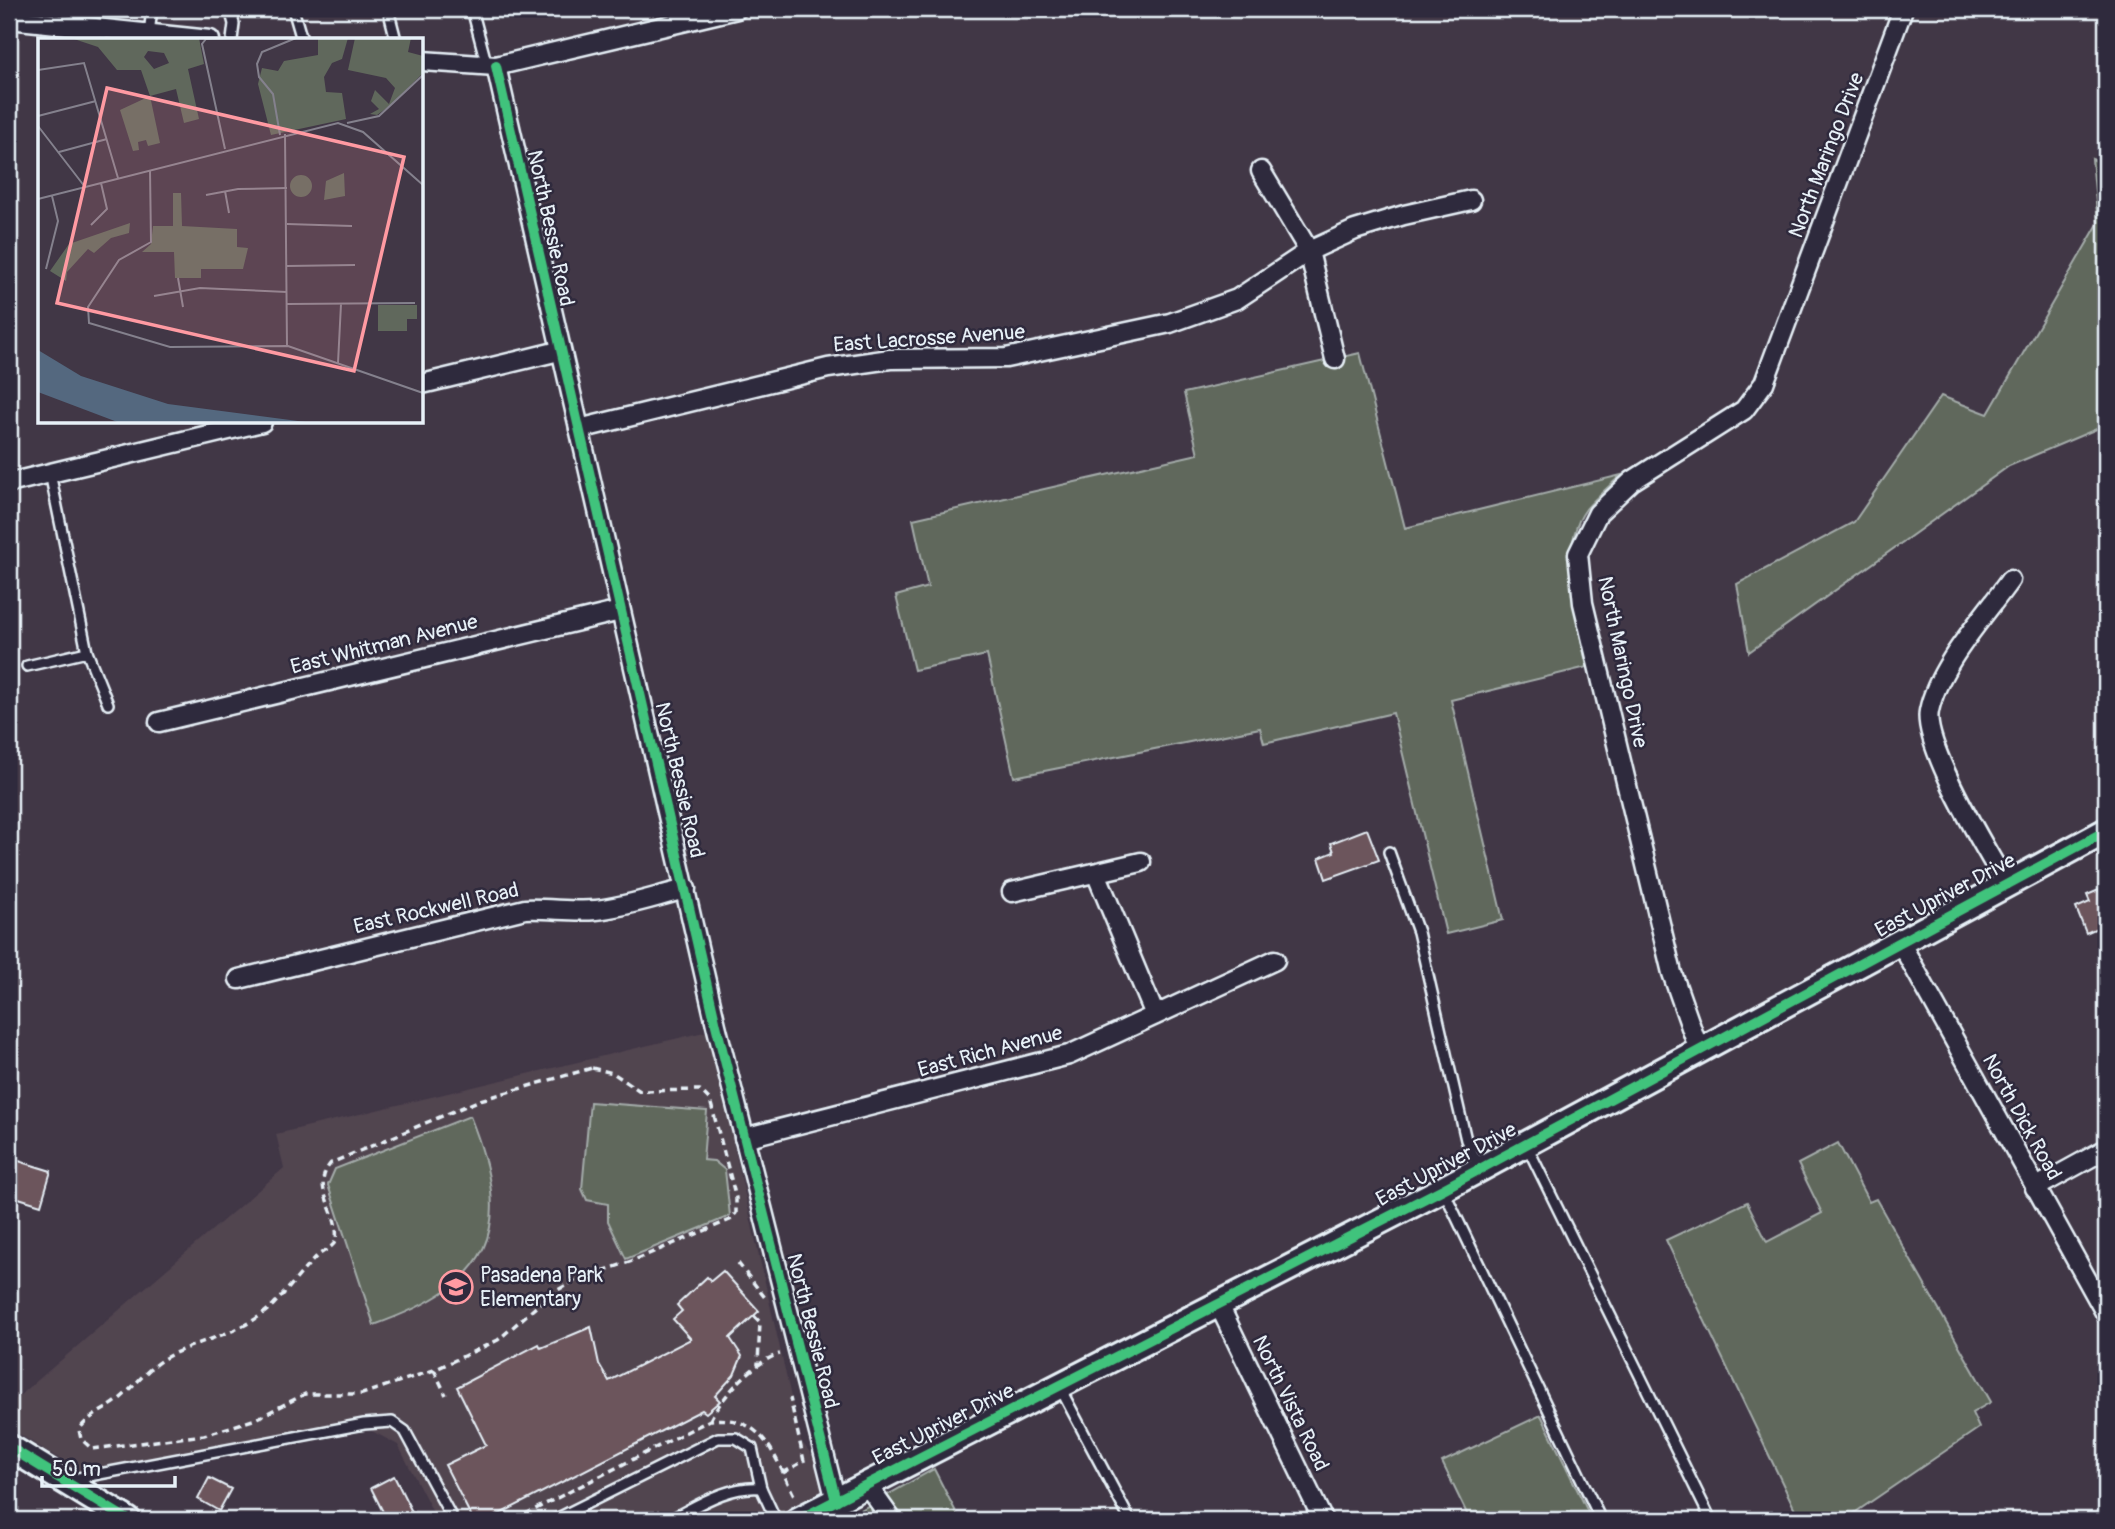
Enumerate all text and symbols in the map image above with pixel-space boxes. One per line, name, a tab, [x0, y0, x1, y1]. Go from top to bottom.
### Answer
inset map	[38, 38, 424, 424]
street label: North Maringo Drive	[1783, 68, 1871, 242]
street label: North Bessie Road	[521, 148, 580, 309]
street label: East Lacrosse Avenue	[832, 318, 1026, 359]
street label: North Maringo Drive	[1591, 574, 1654, 751]
street label: East Whitman Avenue	[288, 608, 481, 681]
street label: North Bessie Road	[648, 700, 711, 861]
street label: East Upriver Drive	[1870, 847, 2021, 944]
street label: East Rockwell Road	[351, 876, 521, 941]
street label: East Rich Avenue	[915, 1019, 1066, 1084]
street label: North Dick Road	[1976, 1049, 2067, 1185]
street label: East Upriver Drive	[1371, 1116, 1522, 1213]
street label: North Bessie Road	[780, 1251, 845, 1412]
place label: Pasadena Park Elementary	[480, 1262, 603, 1313]
school or university icon: Pasadena Park Elementary	[437, 1268, 475, 1306]
street label: North Vista Road	[1246, 1331, 1335, 1476]
street label: East Upriver Drive	[868, 1377, 1019, 1472]
scale bar	[42, 1445, 175, 1489]
text: 50 m	[52, 1456, 101, 1483]

